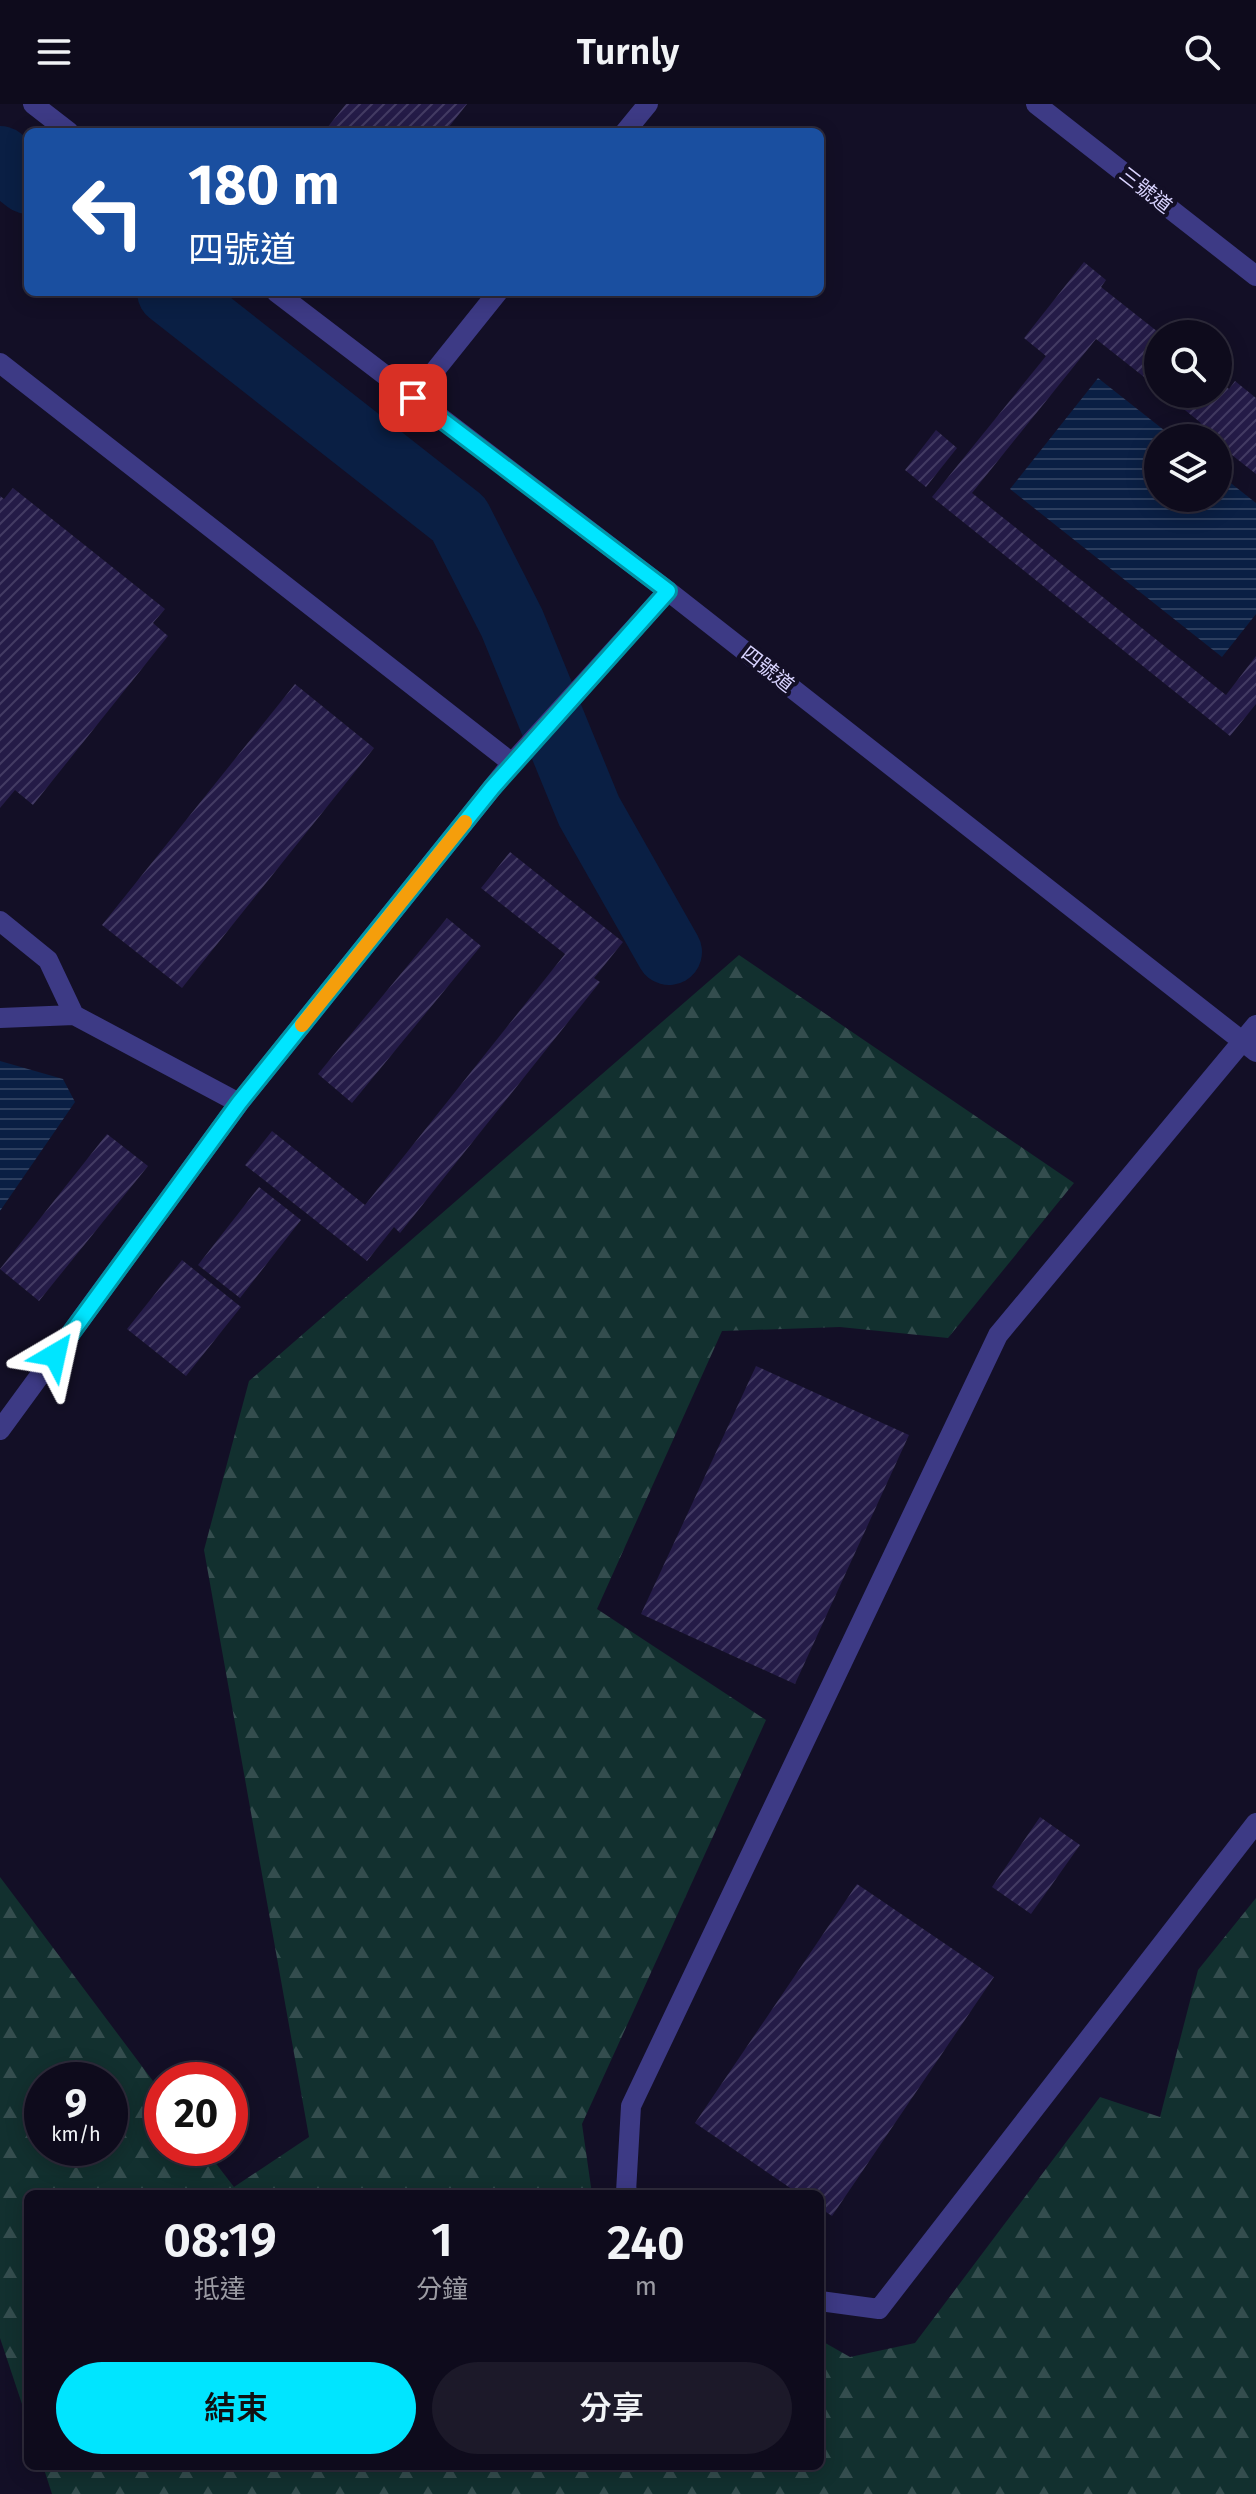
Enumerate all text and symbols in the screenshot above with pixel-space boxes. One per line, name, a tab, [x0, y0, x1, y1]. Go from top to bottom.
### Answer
icon: menu	[32, 30, 76, 74]
text: Turnly	[577, 30, 679, 74]
icon: search	[1180, 30, 1224, 74]
text: 180 m	[188, 152, 340, 219]
icon: left	[56, 160, 160, 264]
street label: 三號道	[1115, 162, 1177, 218]
text: 四號道	[188, 228, 296, 272]
map controls	[1144, 320, 1232, 512]
button: search	[1144, 320, 1232, 408]
pin	[379, 364, 447, 432]
icon: arrive	[391, 376, 435, 420]
button: layers	[1144, 424, 1232, 512]
street label: 四號道	[737, 641, 799, 697]
position arrow	[13, 1313, 97, 1397]
speed limit sign: 20	[144, 2062, 248, 2166]
text: 9	[65, 2080, 87, 2128]
text: km/h	[51, 2122, 101, 2146]
text: 08:19	[163, 2211, 277, 2269]
text: 1	[431, 2211, 453, 2269]
text: 240	[607, 2214, 685, 2272]
text: m	[635, 2271, 657, 2302]
text: 抵達	[194, 2274, 246, 2305]
text: 分鐘	[416, 2274, 468, 2305]
button: 結束	[56, 2362, 416, 2454]
button: 分享	[432, 2362, 792, 2454]

